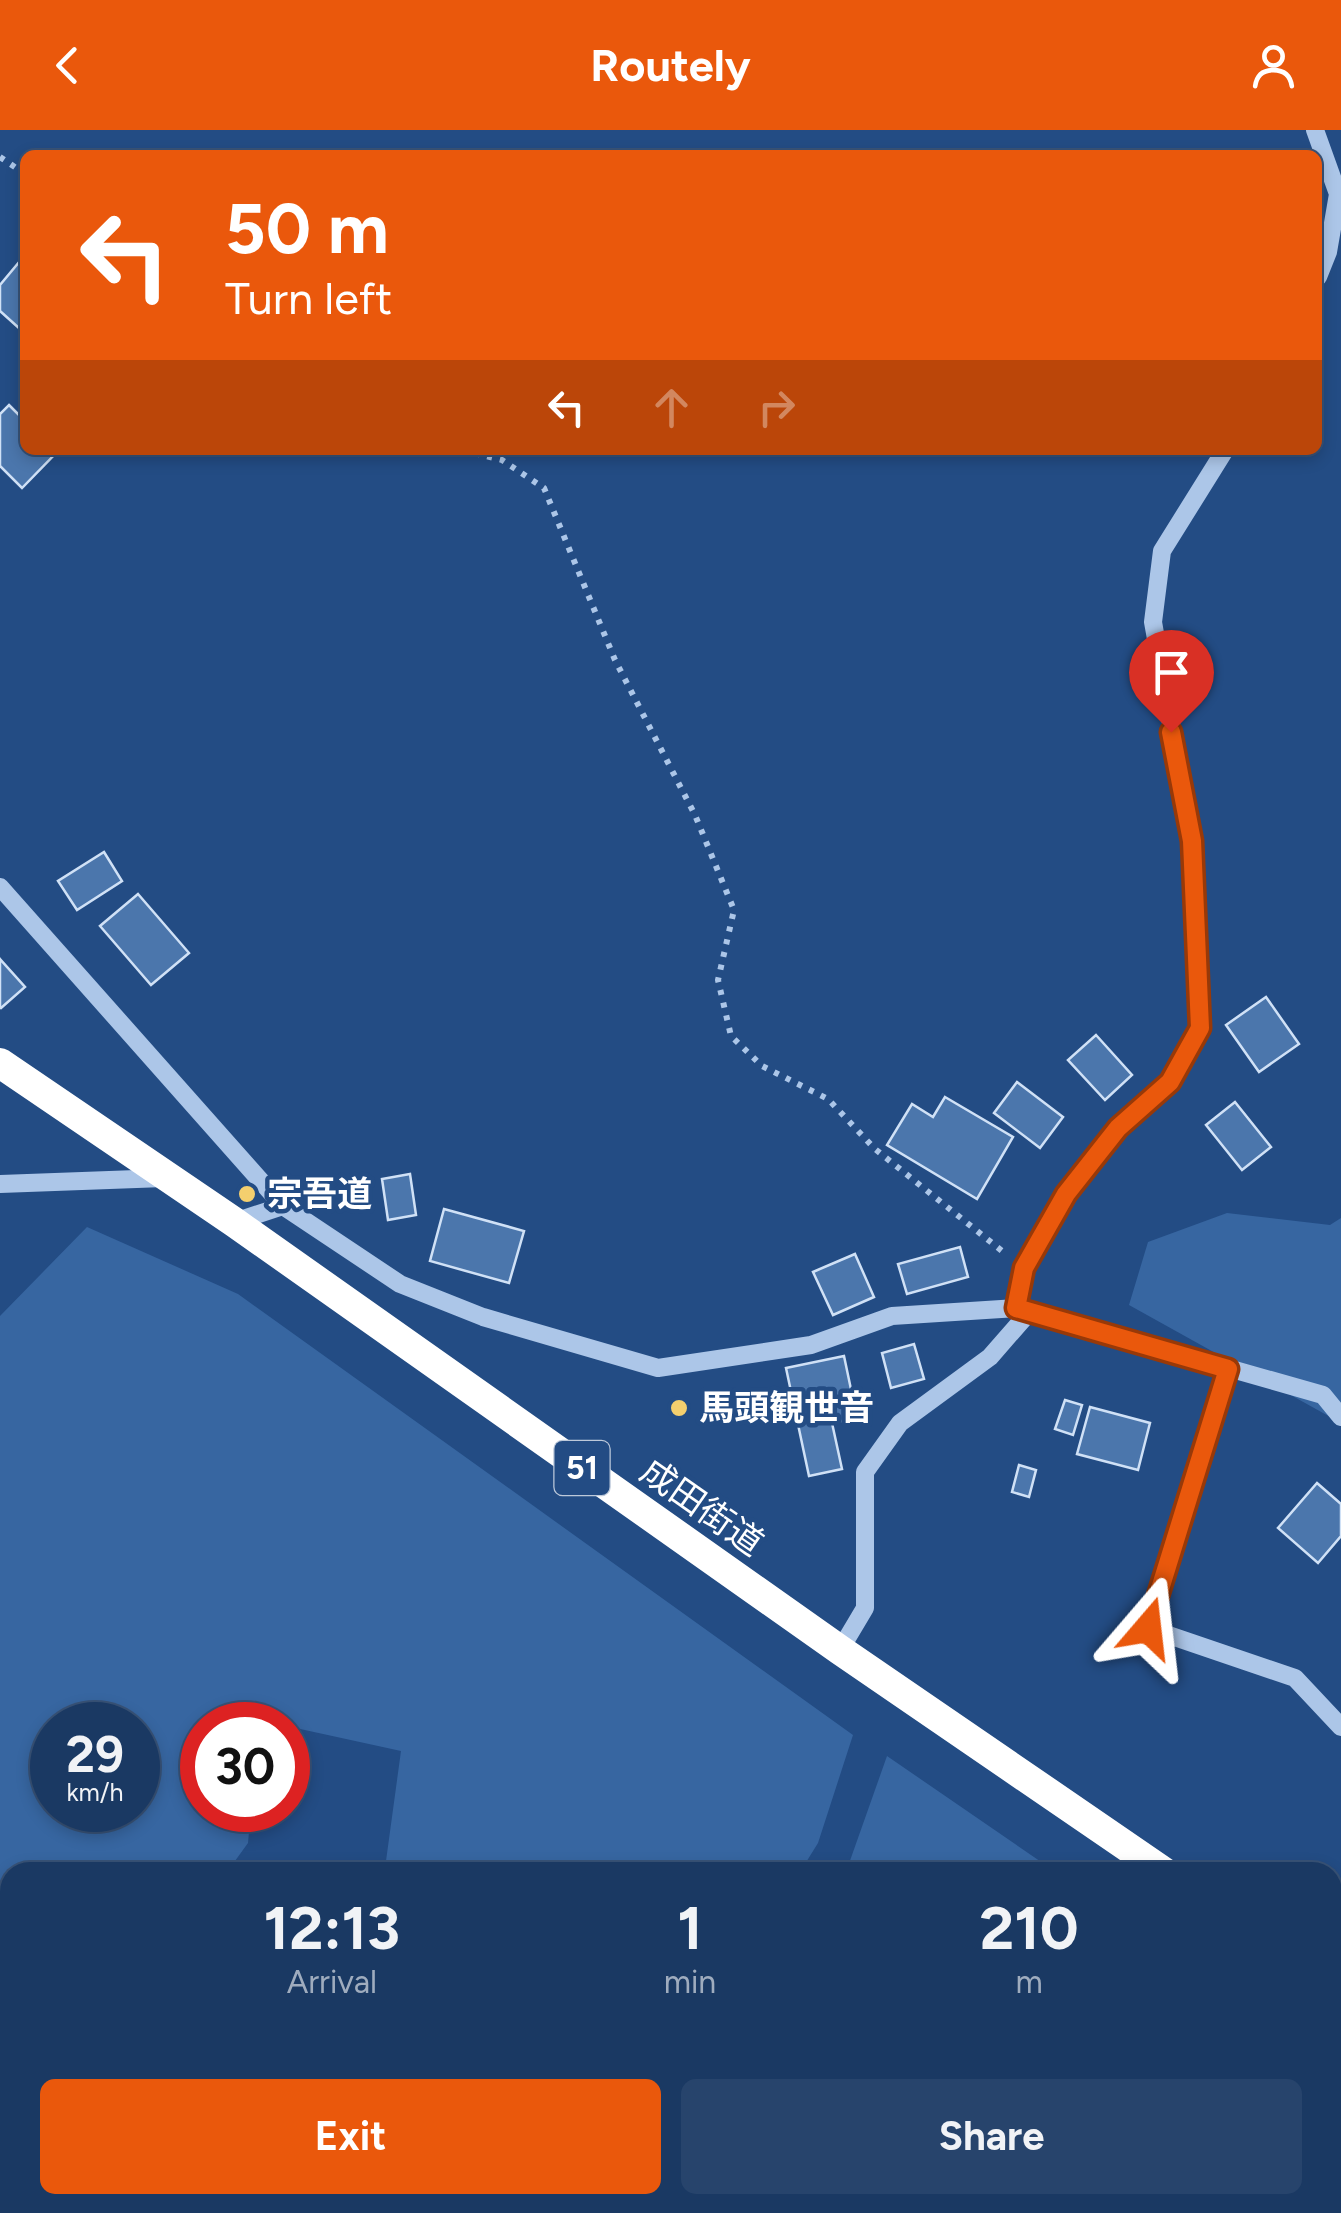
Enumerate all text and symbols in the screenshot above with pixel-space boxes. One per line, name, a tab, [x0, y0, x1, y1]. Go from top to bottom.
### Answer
icon: back	[40, 38, 95, 93]
text: Routely	[590, 38, 751, 92]
icon: person	[1246, 38, 1301, 93]
text: 50 m	[225, 186, 389, 271]
icon: left	[60, 190, 190, 320]
text: Turn left	[225, 271, 392, 325]
icon: left	[539, 380, 594, 435]
icon: ahead	[644, 380, 699, 435]
icon: right	[749, 380, 804, 435]
pin	[1129, 630, 1214, 733]
icon: arrive	[1144, 645, 1199, 700]
place label: 宗吾道	[267, 1173, 372, 1215]
marker: 宗吾道	[236, 1183, 258, 1205]
place label: 馬頭観世音	[699, 1387, 874, 1429]
marker: 馬頭観世音	[668, 1397, 690, 1419]
road number: 51	[554, 1441, 610, 1495]
street label: 成田街道	[633, 1450, 771, 1564]
position arrow	[1096, 1576, 1200, 1680]
speed limit sign: 30	[180, 1702, 310, 1832]
text: 29	[66, 1724, 124, 1785]
text: km/h	[66, 1777, 124, 1807]
text: 12:13	[263, 1892, 400, 1964]
text: 1	[677, 1892, 703, 1964]
text: 210	[980, 1892, 1079, 1964]
text: Arrival	[287, 1963, 377, 2001]
text: min	[664, 1963, 716, 2001]
text: m	[1015, 1963, 1043, 2001]
button: Exit	[40, 2079, 661, 2194]
button: Share	[681, 2079, 1302, 2194]

